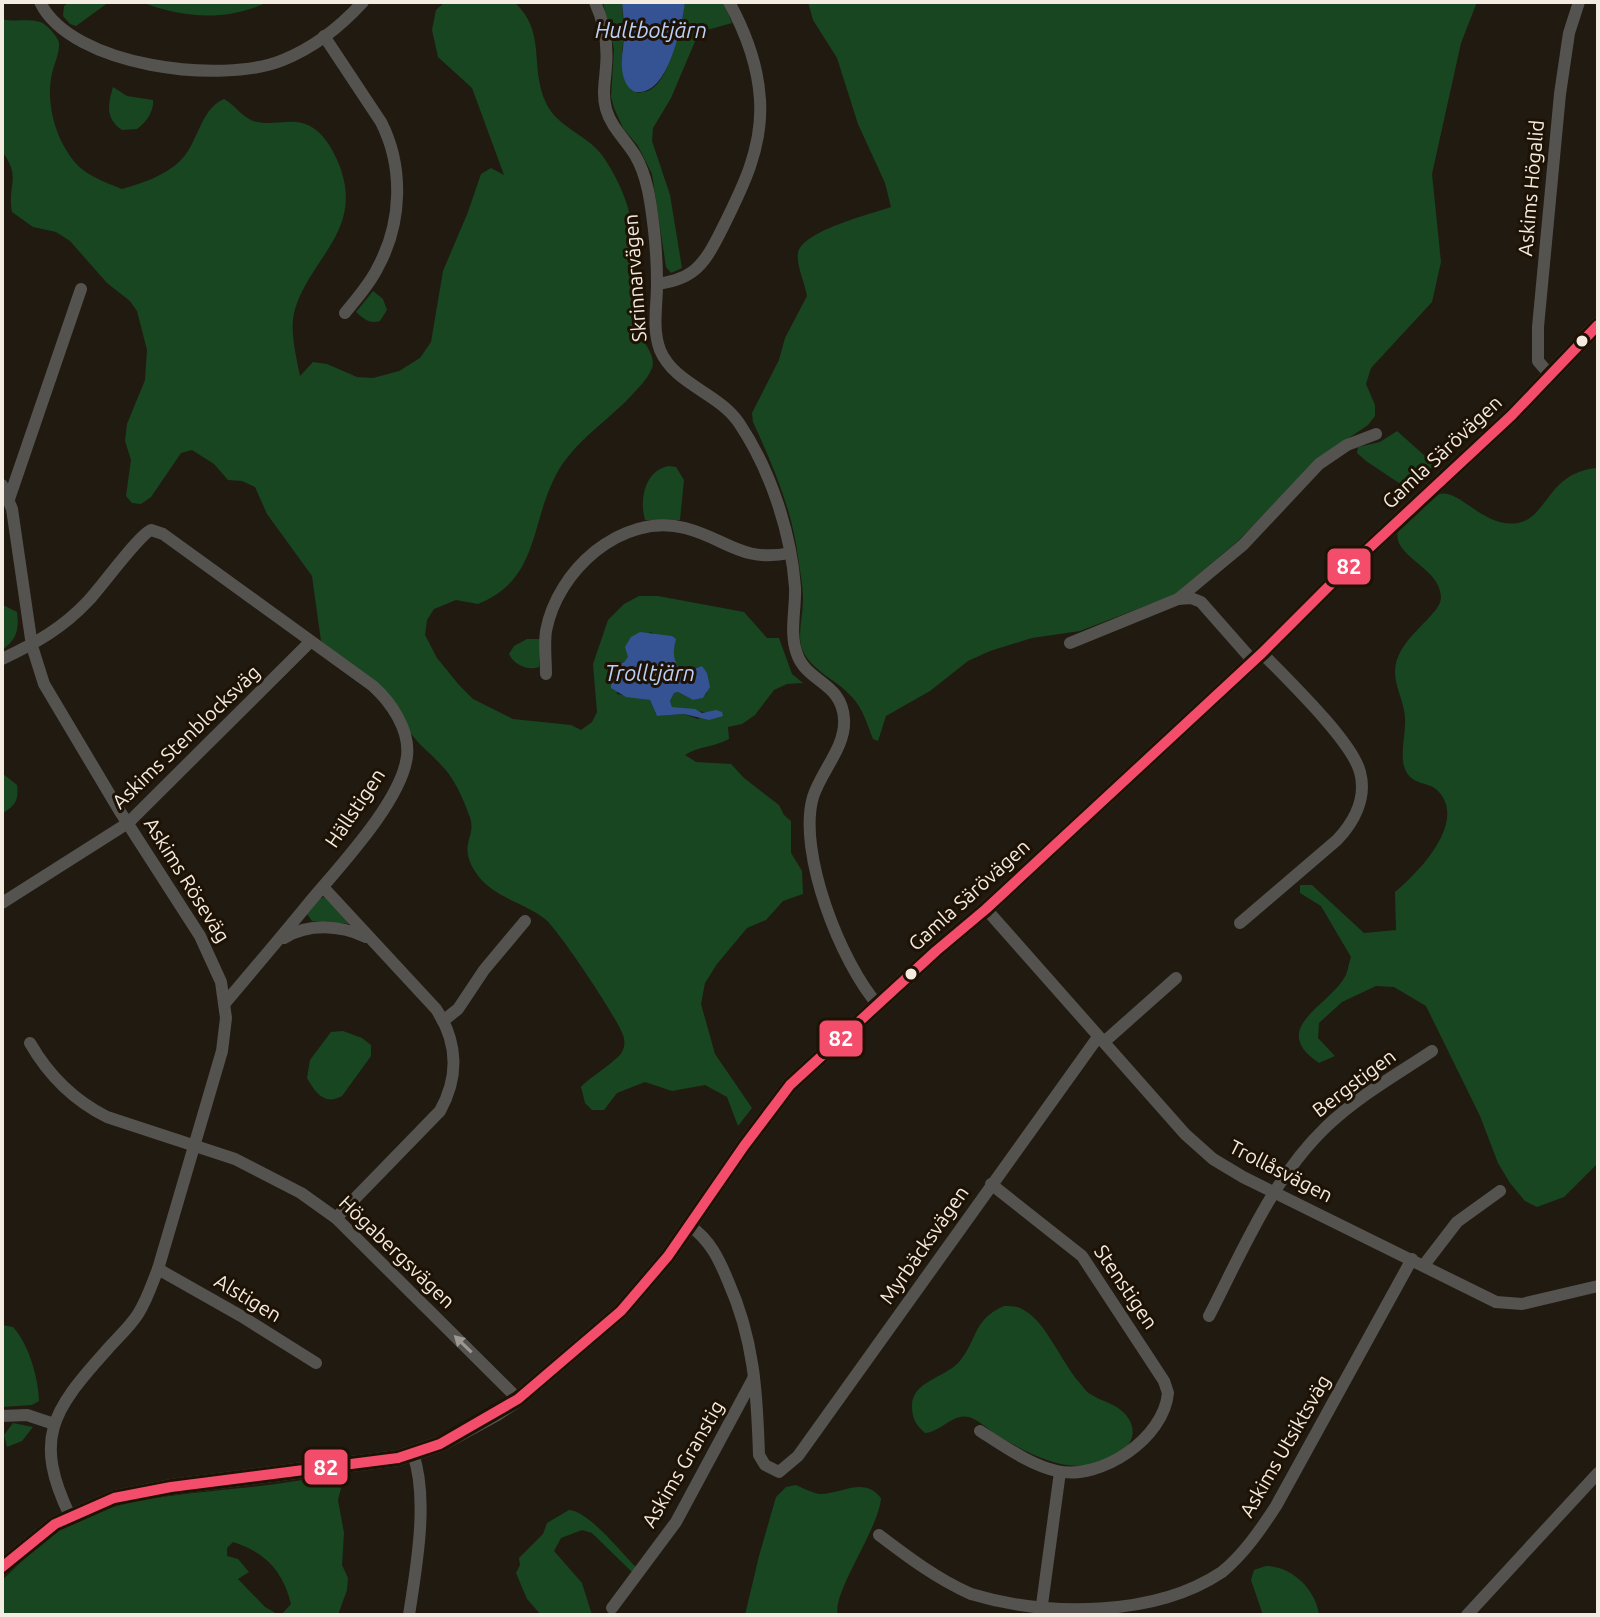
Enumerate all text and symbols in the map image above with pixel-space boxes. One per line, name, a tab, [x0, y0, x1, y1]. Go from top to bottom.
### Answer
water label: Hultbotjärn	[595, 17, 707, 42]
street label: Askims Högalid	[1513, 119, 1548, 257]
street label: Skrinnarvägen	[619, 213, 650, 343]
unlabelled marker	[1574, 333, 1590, 349]
street label: Gamla Särövägen	[1377, 390, 1506, 513]
line badge: 82	[1326, 547, 1372, 586]
text: 82	[1337, 553, 1361, 578]
street label: Askims Stenblocksväg	[107, 660, 264, 813]
water label: Trolltjärn	[605, 660, 695, 685]
street label: Hällstigen	[320, 764, 389, 851]
street label: Askims Röseväg	[140, 813, 235, 946]
street label: Gamla Särövägen	[903, 834, 1034, 955]
unlabelled marker	[903, 966, 919, 982]
line badge: 82	[818, 1019, 864, 1058]
text: 82	[829, 1025, 853, 1050]
street label: Bergstigen	[1308, 1044, 1400, 1121]
street label: Trollåsvägen	[1226, 1135, 1337, 1206]
street label: Myrbäcksvägen	[874, 1181, 973, 1308]
street label: Högabergsvägen	[335, 1191, 460, 1313]
street label: Stenstigen	[1090, 1240, 1163, 1333]
street label: Alstigen	[211, 1269, 286, 1326]
one-way arrow	[454, 1335, 473, 1354]
street label: Askims Utsiktsväg	[1234, 1370, 1335, 1521]
street label: Askims Granstig	[637, 1396, 728, 1531]
line badge: 82	[303, 1448, 349, 1486]
text: 82	[314, 1454, 338, 1479]

